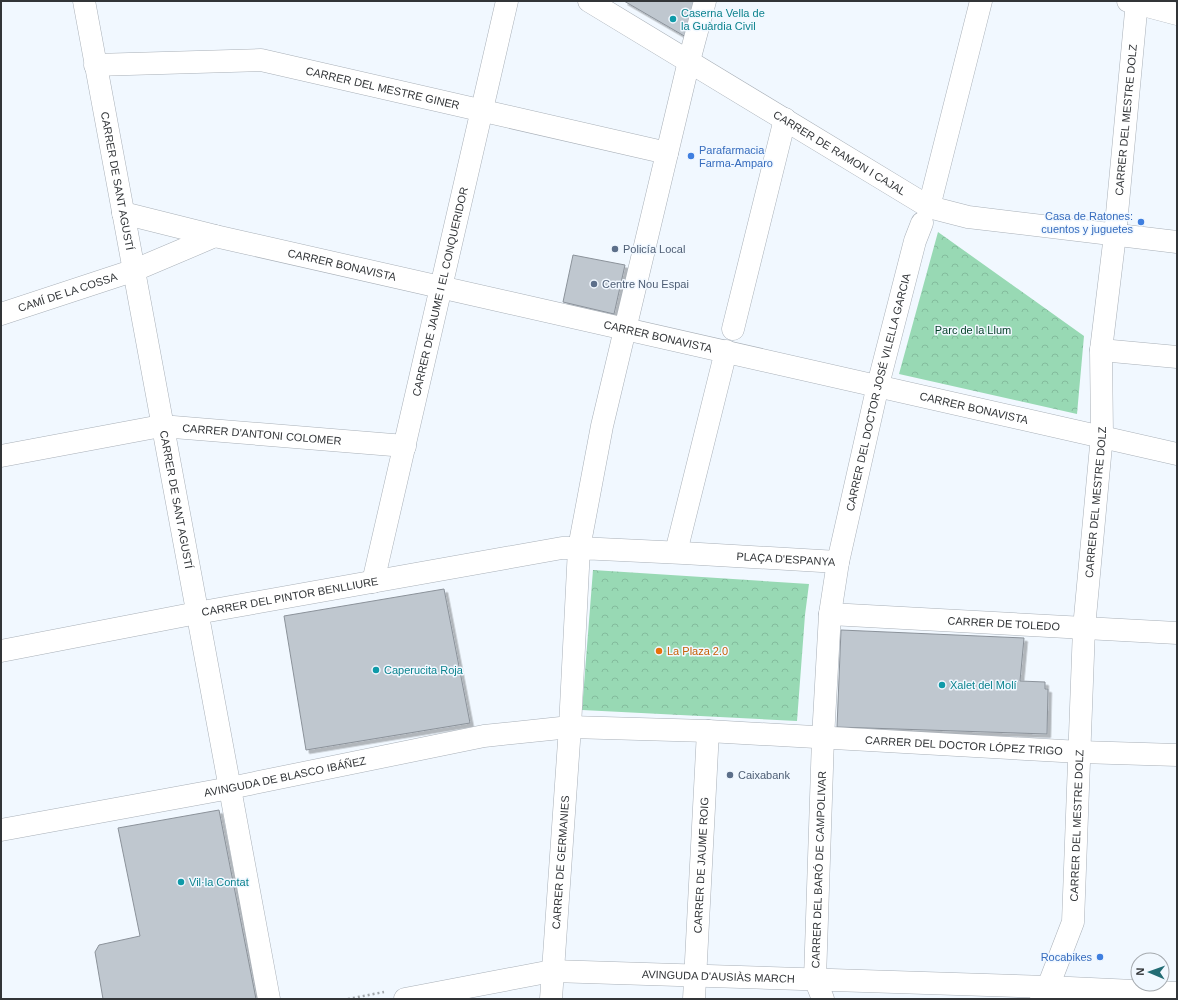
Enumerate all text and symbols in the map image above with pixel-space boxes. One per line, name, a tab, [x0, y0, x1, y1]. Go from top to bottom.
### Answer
place label: Caserna Vella de la Guàrdia Civil	[681, 7, 765, 32]
marker: Caserna Vella de la Guàrdia Civil	[668, 14, 678, 24]
street label: CARRER DEL MESTRE DOLZ	[1113, 43, 1139, 196]
street label: CARRER DEL MESTRE GINER	[305, 64, 461, 111]
street label: CARRER DE RAMON I CAJAL	[771, 108, 908, 197]
street label: CARRER DE SANT AGUSTÍ	[99, 111, 136, 252]
place label: Parafarmacia Farma-Amparo	[699, 144, 773, 169]
marker: Parafarmacia Farma-Amparo	[686, 151, 696, 161]
street label: CARRER DE JAUME I EL CONQUERIDOR	[410, 186, 470, 397]
place label: Casa de Ratones: cuentos y juguetes	[1041, 210, 1133, 235]
marker: Casa de Ratones: cuentos y juguetes	[1136, 217, 1146, 227]
place label: Policía Local	[623, 243, 685, 255]
marker: Policía Local	[610, 244, 620, 254]
street label: CARRER BONAVISTA	[287, 247, 398, 283]
street label: CAMÍ DE LA COSSA	[17, 270, 119, 314]
street label: CARRER DEL DOCTOR JOSÉ VILELLA GARCIA	[844, 271, 913, 512]
place label: Centre Nou Espai	[602, 278, 689, 290]
marker: Centre Nou Espai	[589, 279, 599, 289]
street label: CARRER BONAVISTA	[603, 318, 714, 355]
park label: Parc de la Llum	[935, 324, 1011, 336]
street label: CARRER BONAVISTA	[918, 390, 1030, 426]
street label: CARRER D'ANTONI COLOMER	[182, 422, 342, 447]
street label: CARRER DEL MESTRE DOLZ	[1083, 426, 1108, 578]
street label: CARRER DE SANT AGUSTÍ	[158, 429, 195, 571]
street label: PLAÇA D'ESPANYA	[736, 550, 836, 568]
street label: CARRER DEL PINTOR BENLLIURE	[201, 575, 379, 618]
street label: CARRER DE TOLEDO	[947, 614, 1061, 633]
place label: La Plaza 2.0	[667, 645, 728, 657]
marker: La Plaza 2.0	[654, 646, 664, 656]
place label: Caperucita Roja	[384, 664, 464, 676]
marker: Caperucita Roja	[371, 665, 381, 675]
place label: Xalet del Molí	[950, 679, 1017, 691]
marker: Xalet del Molí	[937, 680, 947, 690]
street label: CARRER DEL DOCTOR LÓPEZ TRIGO	[865, 734, 1064, 757]
street label: CARRER DEL MESTRE DOLZ	[1068, 749, 1085, 902]
street label: AVINGUDA DE BLASCO IBÁÑEZ	[203, 754, 367, 799]
place label: Caixabank	[738, 769, 790, 781]
marker: Caixabank	[725, 770, 735, 780]
street label: CARRER DEL BARÓ DE CAMPOLIVAR	[809, 771, 828, 969]
street label: CARRER DE GERMANIES	[550, 795, 571, 930]
street label: CARRER DE JAUME ROIG	[691, 797, 711, 934]
place label: Vil·la Contat	[189, 876, 249, 888]
marker: Vil·la Contat	[176, 877, 186, 887]
place label: Rocabikes	[1041, 951, 1092, 963]
marker: Rocabikes	[1095, 952, 1105, 962]
north arrow	[1130, 952, 1170, 992]
text: N	[1134, 967, 1146, 976]
street label: AVINGUDA D'AUSIÀS MARCH	[642, 968, 795, 985]

